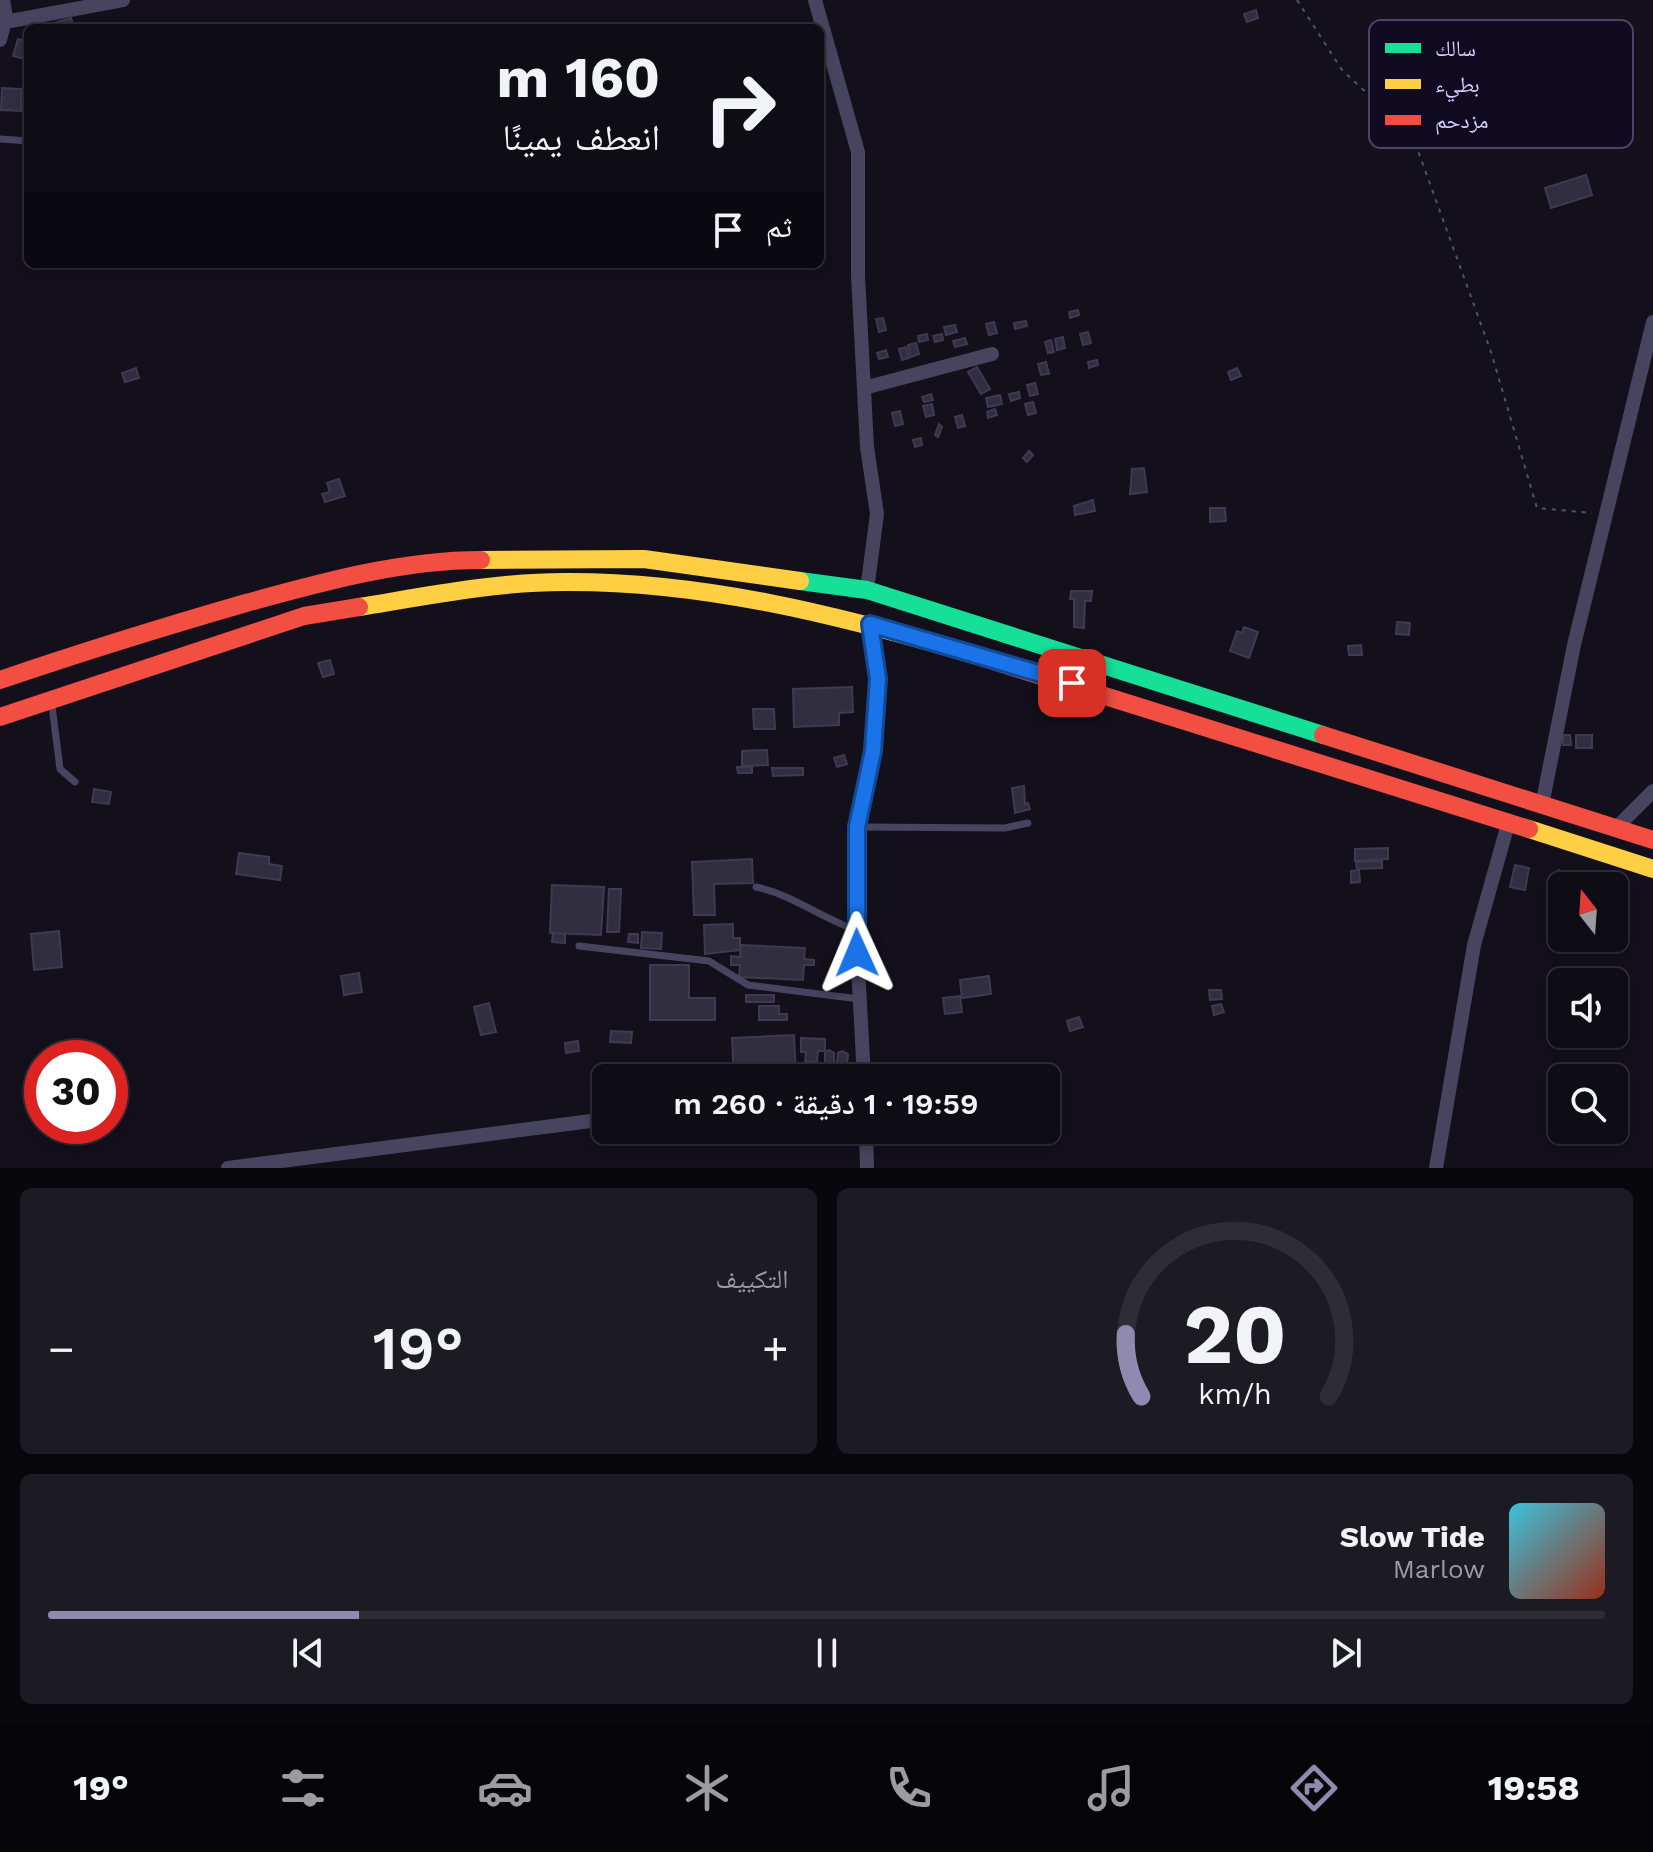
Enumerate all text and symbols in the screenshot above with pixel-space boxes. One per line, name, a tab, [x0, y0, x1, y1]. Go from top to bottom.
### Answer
legend	[1369, 20, 1633, 148]
text: سالك	[1435, 36, 1476, 61]
text: 160 m	[497, 45, 660, 111]
icon: right	[688, 56, 792, 160]
text: بطيء	[1435, 72, 1480, 102]
text: مزدحم	[1435, 108, 1489, 135]
text: انعطف يمينًا	[502, 117, 660, 159]
icon: arrive	[706, 208, 750, 252]
text: ثم	[766, 209, 792, 244]
pin	[1038, 649, 1106, 717]
icon: arrive	[1050, 661, 1094, 705]
north arrow	[1548, 872, 1628, 952]
map controls	[1548, 872, 1628, 1144]
position arrow	[815, 911, 899, 995]
button: sound	[1548, 968, 1628, 1048]
speed limit sign: 30	[24, 1040, 128, 1144]
button: search	[1548, 1064, 1628, 1144]
text: 19:59 · 1 دقيقة · 260 m	[674, 1086, 978, 1121]
text: التكييف	[716, 1264, 789, 1294]
text: 20	[1183, 1286, 1286, 1383]
text: 19°	[373, 1313, 464, 1384]
text: −	[48, 1323, 75, 1375]
text: +	[762, 1323, 789, 1375]
text: km/h	[1198, 1377, 1272, 1411]
text: Slow Tide	[1340, 1519, 1485, 1554]
text: Marlow	[1393, 1554, 1485, 1584]
icon: previous	[286, 1631, 330, 1675]
icon: pause	[805, 1631, 849, 1675]
icon: next	[1324, 1631, 1368, 1675]
icon: filters	[275, 1760, 331, 1816]
icon: car	[477, 1760, 533, 1816]
icon: climate	[679, 1760, 735, 1816]
icon: phone	[881, 1760, 937, 1816]
icon: music	[1083, 1760, 1139, 1816]
icon: directions	[1286, 1760, 1342, 1816]
text: 19°	[73, 1767, 129, 1809]
text: 19:58	[1488, 1767, 1580, 1809]

